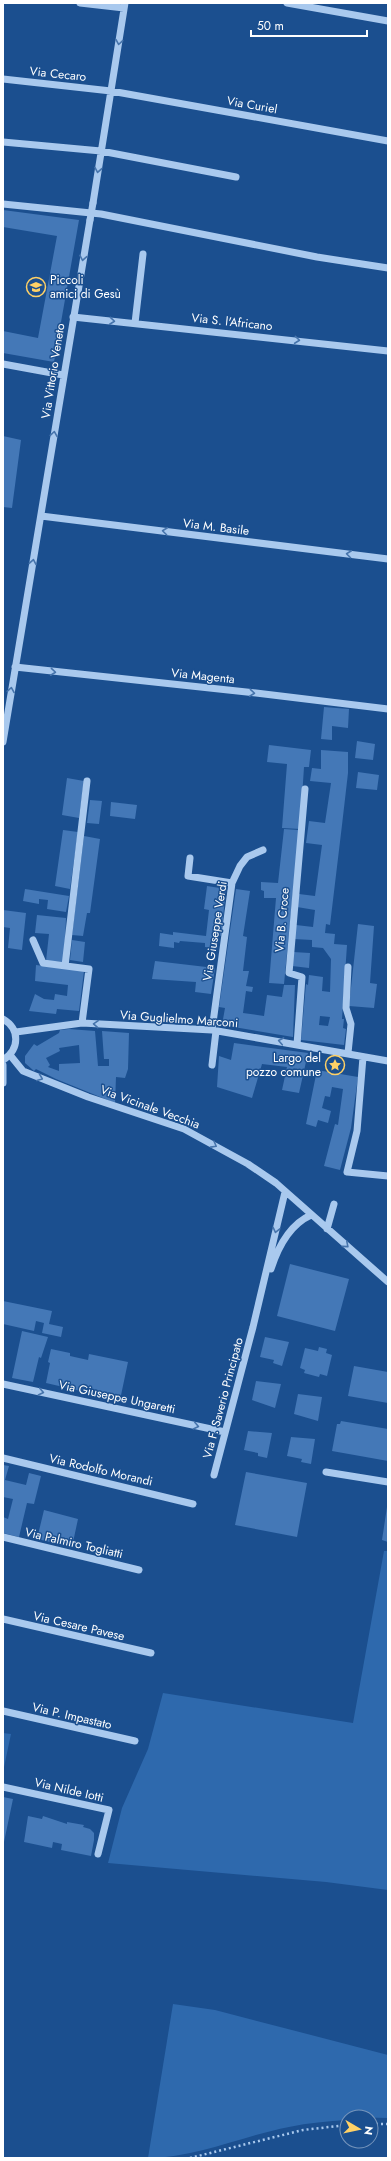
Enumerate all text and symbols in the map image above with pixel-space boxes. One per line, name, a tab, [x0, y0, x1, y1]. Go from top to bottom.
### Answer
scale bar	[251, 12, 367, 38]
text: 50 m	[257, 17, 284, 35]
one-way arrow	[115, 38, 124, 45]
street label: Via Cecaro	[29, 62, 88, 86]
street label: Via Curiel	[225, 92, 279, 118]
one-way arrow	[94, 167, 103, 173]
one-way arrow	[79, 255, 88, 262]
place label: Piccoli amici di Gesù	[50, 271, 121, 303]
school or university icon: Piccoli amici di Gesù	[25, 276, 47, 298]
street label: Via S. l'Africano	[191, 309, 274, 335]
one-way arrow	[108, 316, 115, 325]
street label: Via Vittorio Veneto	[37, 322, 69, 420]
one-way arrow	[293, 335, 300, 344]
one-way arrow	[49, 430, 58, 437]
street label: Via M. Basile	[182, 514, 250, 540]
one-way arrow	[162, 527, 168, 536]
one-way arrow	[346, 550, 352, 559]
one-way arrow	[28, 559, 37, 565]
street label: Via Magenta	[170, 664, 236, 688]
one-way arrow	[50, 667, 56, 676]
one-way arrow	[6, 687, 15, 693]
one-way arrow	[249, 688, 255, 697]
street label: Via Giuseppe Verdi	[198, 880, 232, 982]
street label: Via B. Croce	[270, 887, 294, 953]
street label: Via Guglielmo Marconi	[119, 1006, 239, 1032]
one-way arrow	[93, 1019, 99, 1028]
one-way arrow	[278, 1038, 284, 1046]
place label: Largo del pozzo comune	[246, 1049, 321, 1081]
place icon: Largo del pozzo comune	[324, 1054, 346, 1076]
one-way arrow	[37, 1073, 44, 1081]
street label: Via Vicinale Vecchia	[98, 1081, 202, 1133]
one-way arrow	[210, 1140, 217, 1147]
one-way arrow	[273, 1227, 281, 1233]
one-way arrow	[342, 1241, 349, 1248]
street label: Via F. Saverio Principato	[198, 1335, 248, 1460]
street label: Via Giuseppe Ungaretti	[57, 1376, 177, 1418]
one-way arrow	[38, 1388, 44, 1396]
one-way arrow	[192, 1421, 199, 1429]
street label: Via Rodolfo Morandi	[47, 1449, 155, 1491]
street label: Via Palmiro Togliatti	[23, 1523, 125, 1563]
street label: Via Cesare Pavese	[31, 1607, 127, 1645]
street label: Via P. Impastato	[30, 1698, 114, 1734]
street label: Via Nilde Iotti	[33, 1773, 105, 1807]
north arrow	[339, 2109, 379, 2149]
text: N	[360, 2125, 377, 2136]

